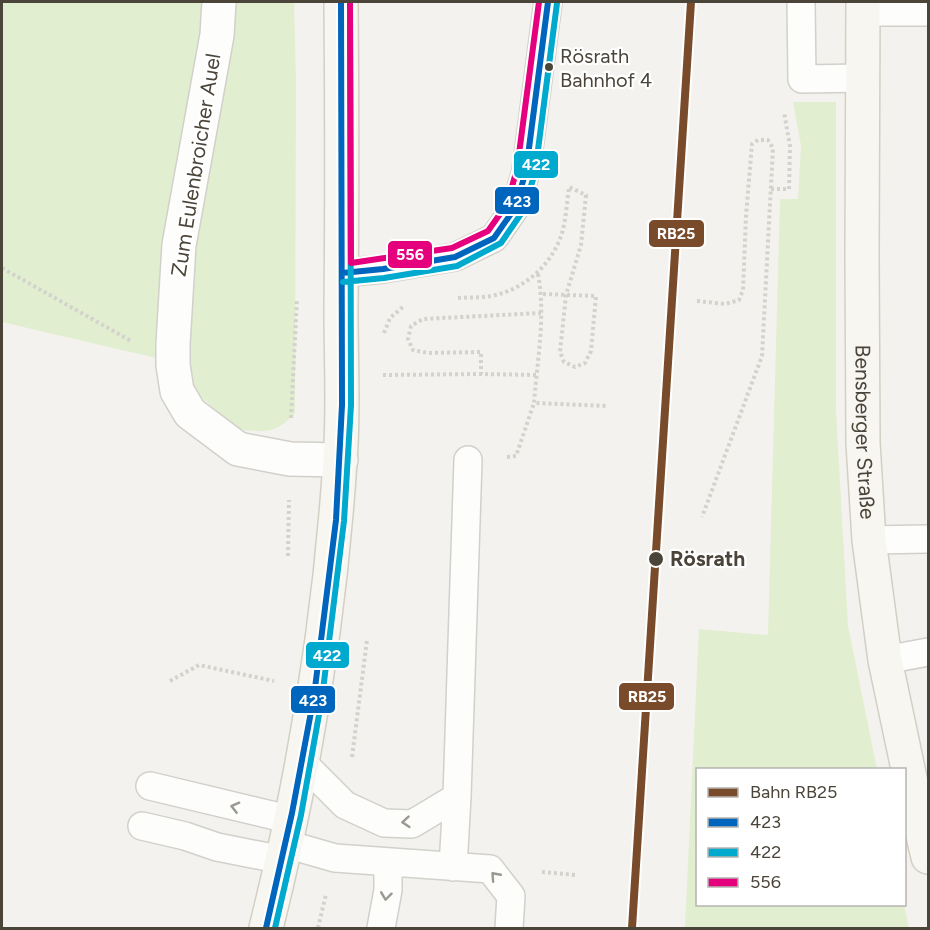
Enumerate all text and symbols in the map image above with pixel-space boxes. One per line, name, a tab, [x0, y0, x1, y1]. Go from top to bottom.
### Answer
place label: Rösrath Bahnhof 4	[560, 44, 652, 92]
street label: Zum Eulenbroicher Auel	[166, 52, 225, 278]
marker: Rösrath Bahnhof 4	[543, 61, 555, 73]
line badge: 422	[513, 150, 559, 179]
text: 422	[522, 155, 550, 174]
line badge: 423	[494, 186, 540, 215]
text: 423	[503, 192, 531, 211]
line badge: RB25	[648, 219, 705, 248]
text: RB25	[657, 224, 695, 243]
line badge: 556	[387, 240, 433, 269]
text: 556	[396, 245, 424, 264]
street label: Bensberger Straße	[850, 345, 881, 520]
place label: Rösrath	[670, 546, 745, 571]
marker: Rösrath	[647, 550, 665, 568]
line badge: 422	[305, 641, 350, 669]
text: 422	[313, 646, 341, 665]
line badge: RB25	[618, 682, 675, 711]
line badge: 423	[290, 685, 336, 714]
text: RB25	[628, 687, 666, 706]
text: 423	[299, 691, 327, 710]
legend	[696, 768, 906, 906]
text: Bahn RB25	[750, 781, 837, 803]
one-way arrow	[230, 802, 240, 815]
text: 423	[750, 811, 781, 833]
one-way arrow	[401, 816, 410, 829]
text: 422	[750, 841, 781, 863]
text: 556	[750, 871, 781, 893]
one-way arrow	[491, 872, 502, 883]
one-way arrow	[381, 891, 393, 900]

